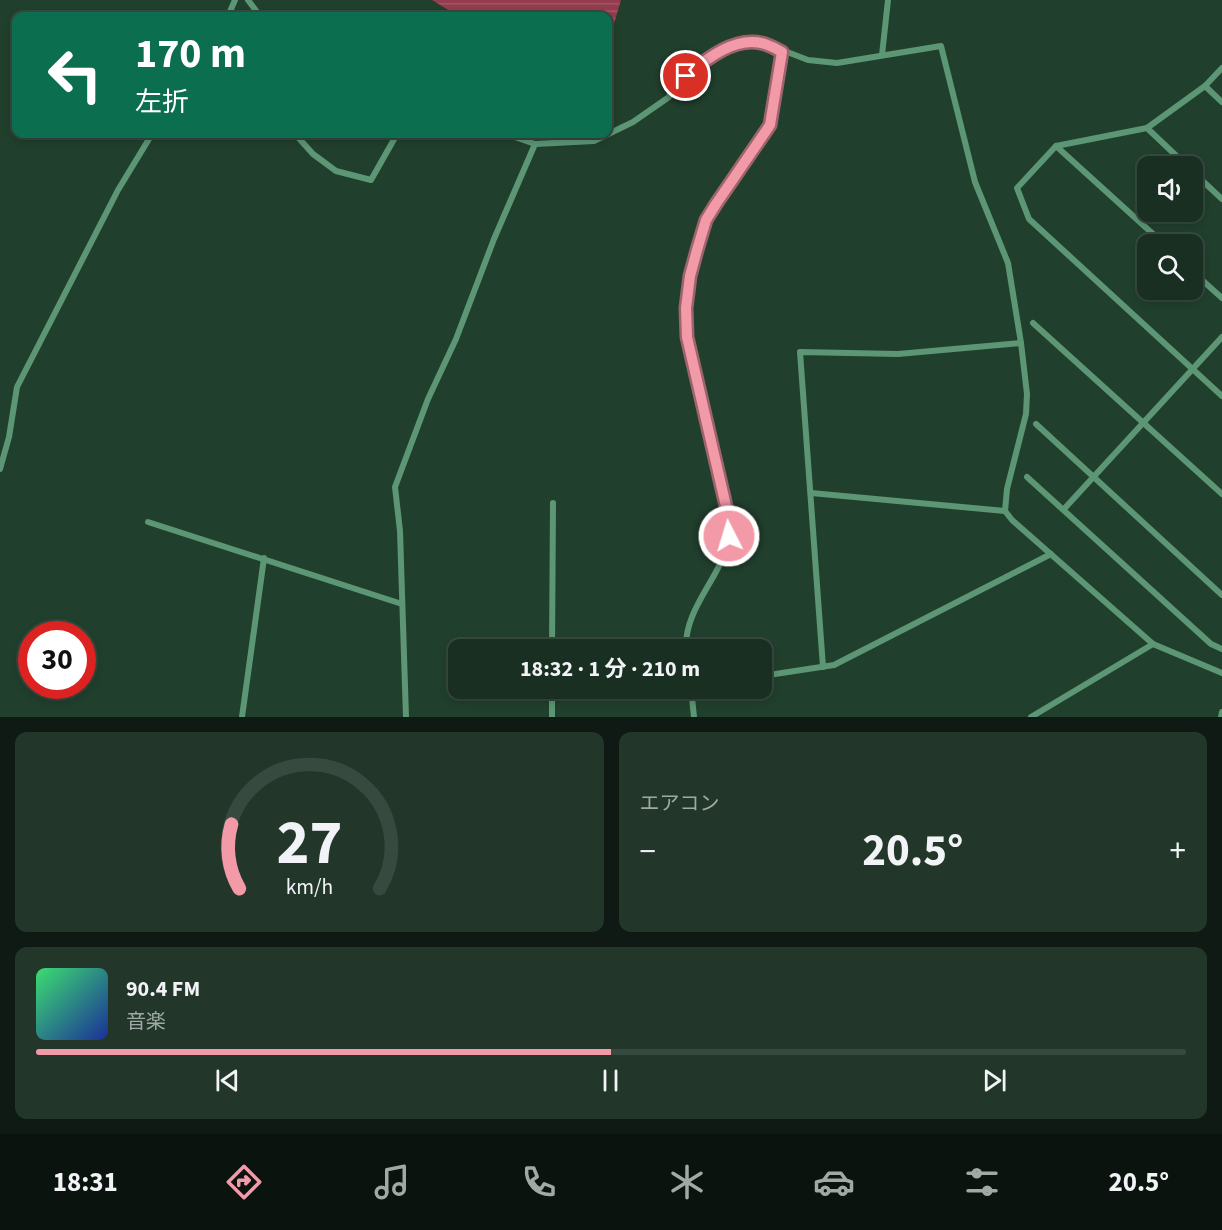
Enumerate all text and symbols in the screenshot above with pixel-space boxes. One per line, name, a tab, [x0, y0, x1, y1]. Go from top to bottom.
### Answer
text: 170 m	[135, 24, 246, 84]
icon: left	[36, 36, 114, 114]
pin	[660, 50, 711, 101]
icon: arrive	[669, 59, 702, 92]
text: 左折	[135, 83, 189, 122]
map controls	[1137, 156, 1203, 300]
button: sound	[1137, 156, 1203, 222]
button: search	[1137, 234, 1203, 300]
position arrow	[697, 504, 761, 568]
speed limit sign: 30	[18, 621, 96, 699]
text: 18:32 · 1 分 · 210 m	[520, 653, 700, 685]
text: エアコン	[640, 790, 720, 818]
text: 27	[276, 799, 342, 888]
text: 20.5°	[862, 819, 963, 883]
text: −	[640, 828, 656, 875]
text: +	[1170, 828, 1186, 875]
text: km/h	[285, 872, 333, 903]
text: 90.4 FM	[126, 973, 200, 1005]
text: 音楽	[126, 1008, 166, 1036]
icon: previous	[211, 1064, 244, 1097]
icon: pause	[594, 1064, 627, 1097]
icon: next	[978, 1064, 1011, 1097]
icon: directions	[223, 1161, 265, 1203]
icon: music	[371, 1161, 413, 1203]
icon: phone	[518, 1161, 560, 1203]
icon: climate	[666, 1161, 708, 1203]
icon: car	[813, 1161, 855, 1203]
icon: filters	[961, 1161, 1003, 1203]
text: 18:31	[53, 1163, 118, 1202]
text: 20.5°	[1108, 1163, 1169, 1202]

